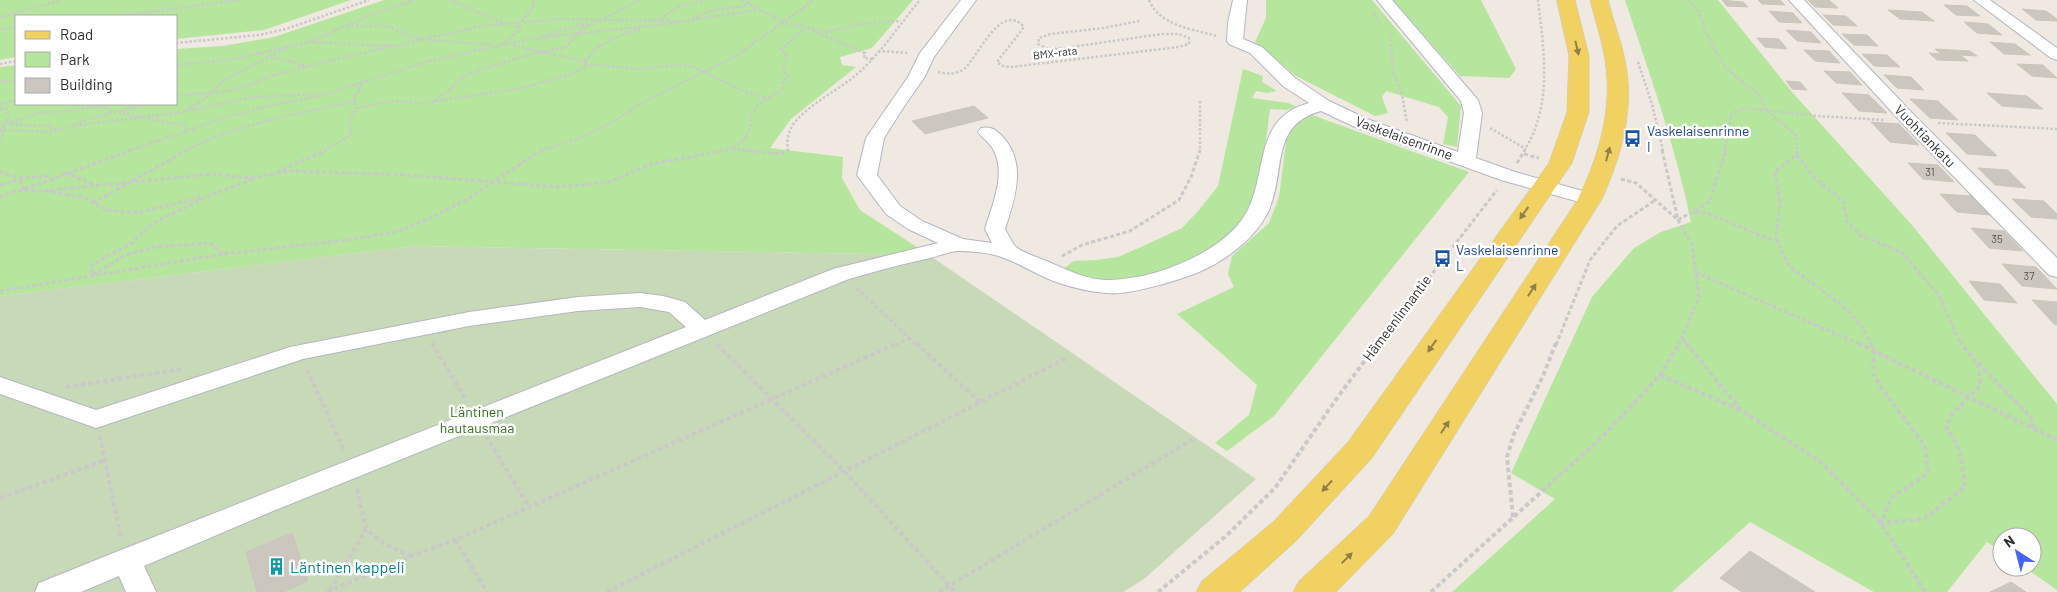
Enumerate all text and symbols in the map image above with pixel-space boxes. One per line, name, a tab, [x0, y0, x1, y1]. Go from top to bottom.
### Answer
legend	[15, 15, 178, 105]
text: Road	[60, 25, 93, 43]
one-way arrow	[1573, 40, 1581, 55]
street label: BMX-rata	[1032, 43, 1078, 62]
text: Park	[60, 50, 90, 68]
text: Building	[60, 75, 113, 93]
street label: Vuohtiankatu	[1891, 101, 1960, 171]
street label: Vaskelaisenrinne	[1353, 112, 1455, 163]
place label: Vaskelaisenrinne I	[1647, 122, 1749, 155]
bus stop icon: Vaskelaisenrinne I	[1623, 129, 1643, 149]
one-way arrow	[1604, 146, 1612, 161]
house number: 31	[1925, 165, 1935, 178]
one-way arrow	[1519, 206, 1529, 220]
house number: 35	[1991, 232, 2003, 245]
place label: Vaskelaisenrinne L	[1456, 241, 1558, 274]
bus stop icon: Vaskelaisenrinne L	[1432, 248, 1452, 268]
house number: 37	[2024, 269, 2034, 282]
street label: Hämeenlinnantie	[1359, 271, 1434, 364]
one-way arrow	[1528, 284, 1537, 297]
one-way arrow	[1427, 340, 1437, 353]
park label: Läntinen hautausmaa	[440, 403, 514, 436]
one-way arrow	[1440, 421, 1450, 434]
one-way arrow	[1321, 480, 1333, 492]
north arrow	[1992, 527, 2042, 577]
text: N	[2000, 531, 2018, 551]
one-way arrow	[1341, 552, 1353, 564]
building icon: Läntinen kappeli	[266, 557, 286, 577]
place label: Läntinen kappeli	[290, 557, 405, 576]

